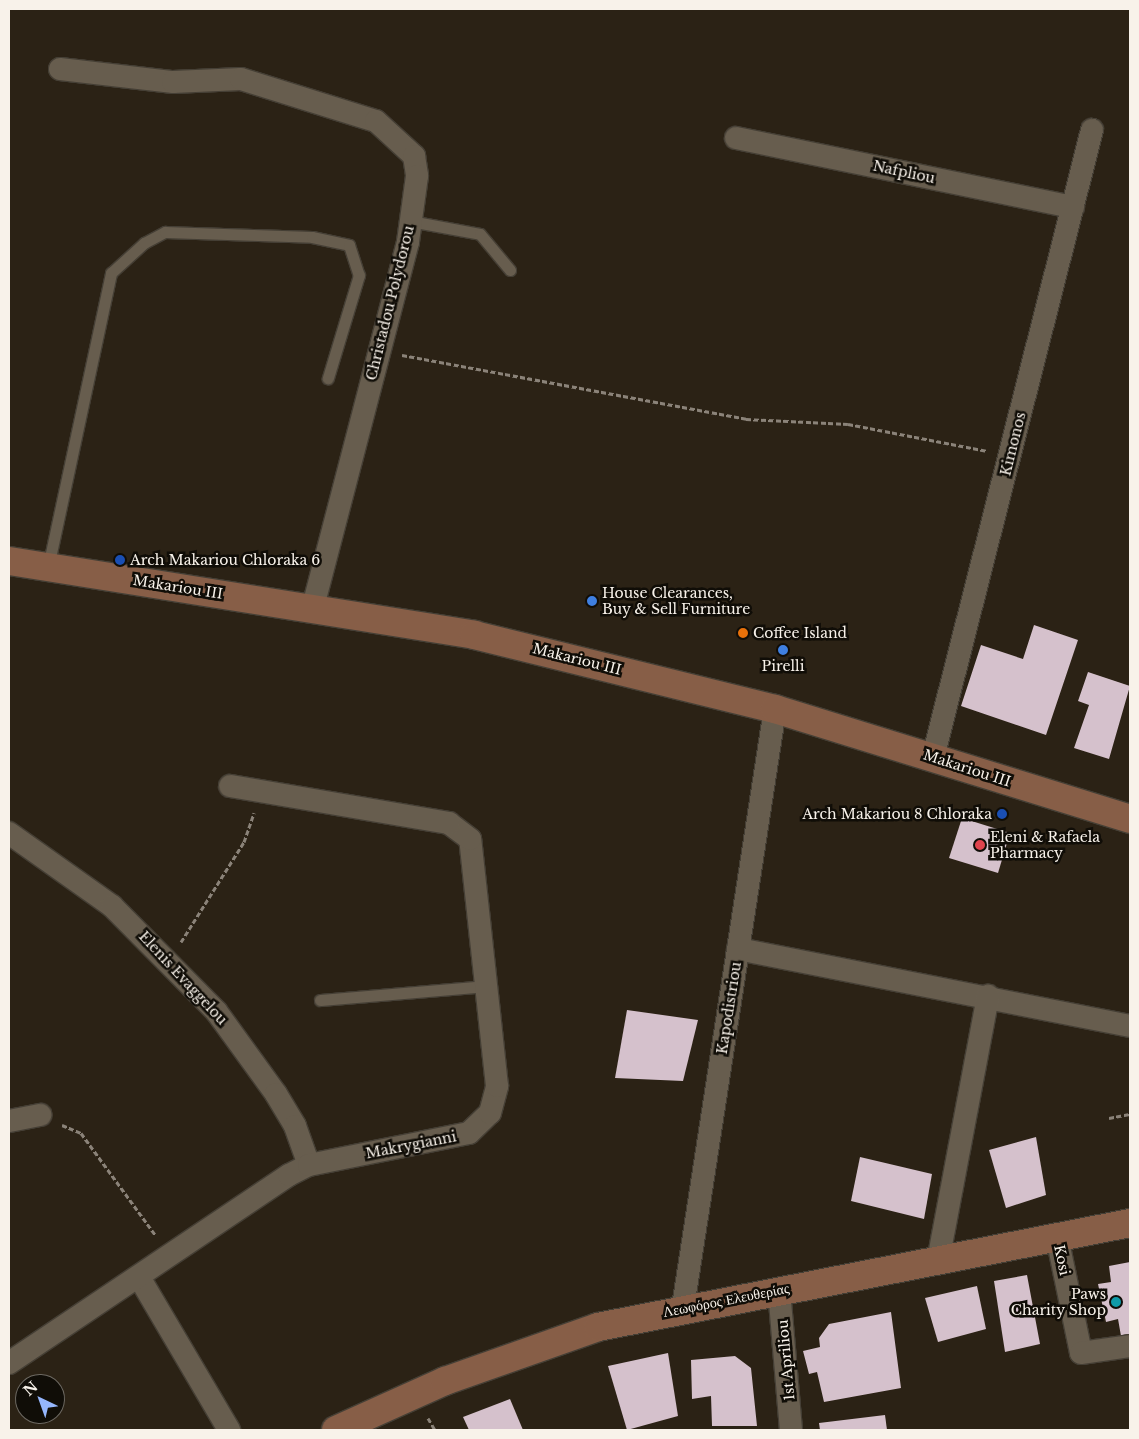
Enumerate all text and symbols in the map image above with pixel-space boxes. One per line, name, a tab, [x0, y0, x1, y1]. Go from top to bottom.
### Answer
street label: Nafpliou	[871, 157, 937, 187]
street label: Christadou Polydorou	[363, 224, 417, 382]
street label: Kimonos	[997, 410, 1029, 478]
place label: Arch Makariou Chloraka 6	[130, 552, 320, 568]
marker: Arch Makariou Chloraka 6	[114, 554, 126, 566]
street label: Makariou III	[132, 572, 224, 602]
place label: House Clearances, Buy & Sell Furniture	[602, 585, 751, 618]
marker: House Clearances, Buy & Sell Furniture	[586, 595, 598, 607]
place label: Coffee Island	[753, 625, 847, 641]
marker: Coffee Island	[737, 627, 749, 639]
street label: Makariou III	[531, 640, 623, 678]
marker: Pirelli	[777, 644, 789, 656]
place label: Pirelli	[762, 658, 804, 674]
street label: Makariou III	[921, 746, 1013, 790]
place label: Arch Makariou 8 Chloraka	[802, 806, 992, 822]
marker: Arch Makariou 8 Chloraka	[996, 808, 1008, 820]
place label: Eleni & Rafaela Pharmacy	[990, 829, 1100, 862]
marker: Eleni & Rafaela Pharmacy	[974, 839, 986, 851]
street label: Elenis Evaggelou	[135, 928, 231, 1028]
street label: Kapodistriou	[713, 961, 745, 1055]
street label: Makrygianni	[364, 1128, 458, 1162]
street label: Kosi	[1051, 1243, 1073, 1277]
street label: Λεωφόρος Ελευθερίας	[661, 1280, 791, 1320]
place label: Paws Charity Shop	[1010, 1286, 1106, 1318]
marker: Paws Charity Shop	[1110, 1296, 1122, 1308]
street label: 1st Apriliou	[774, 1319, 798, 1401]
north arrow	[15, 1374, 65, 1424]
text: N	[20, 1378, 42, 1400]

